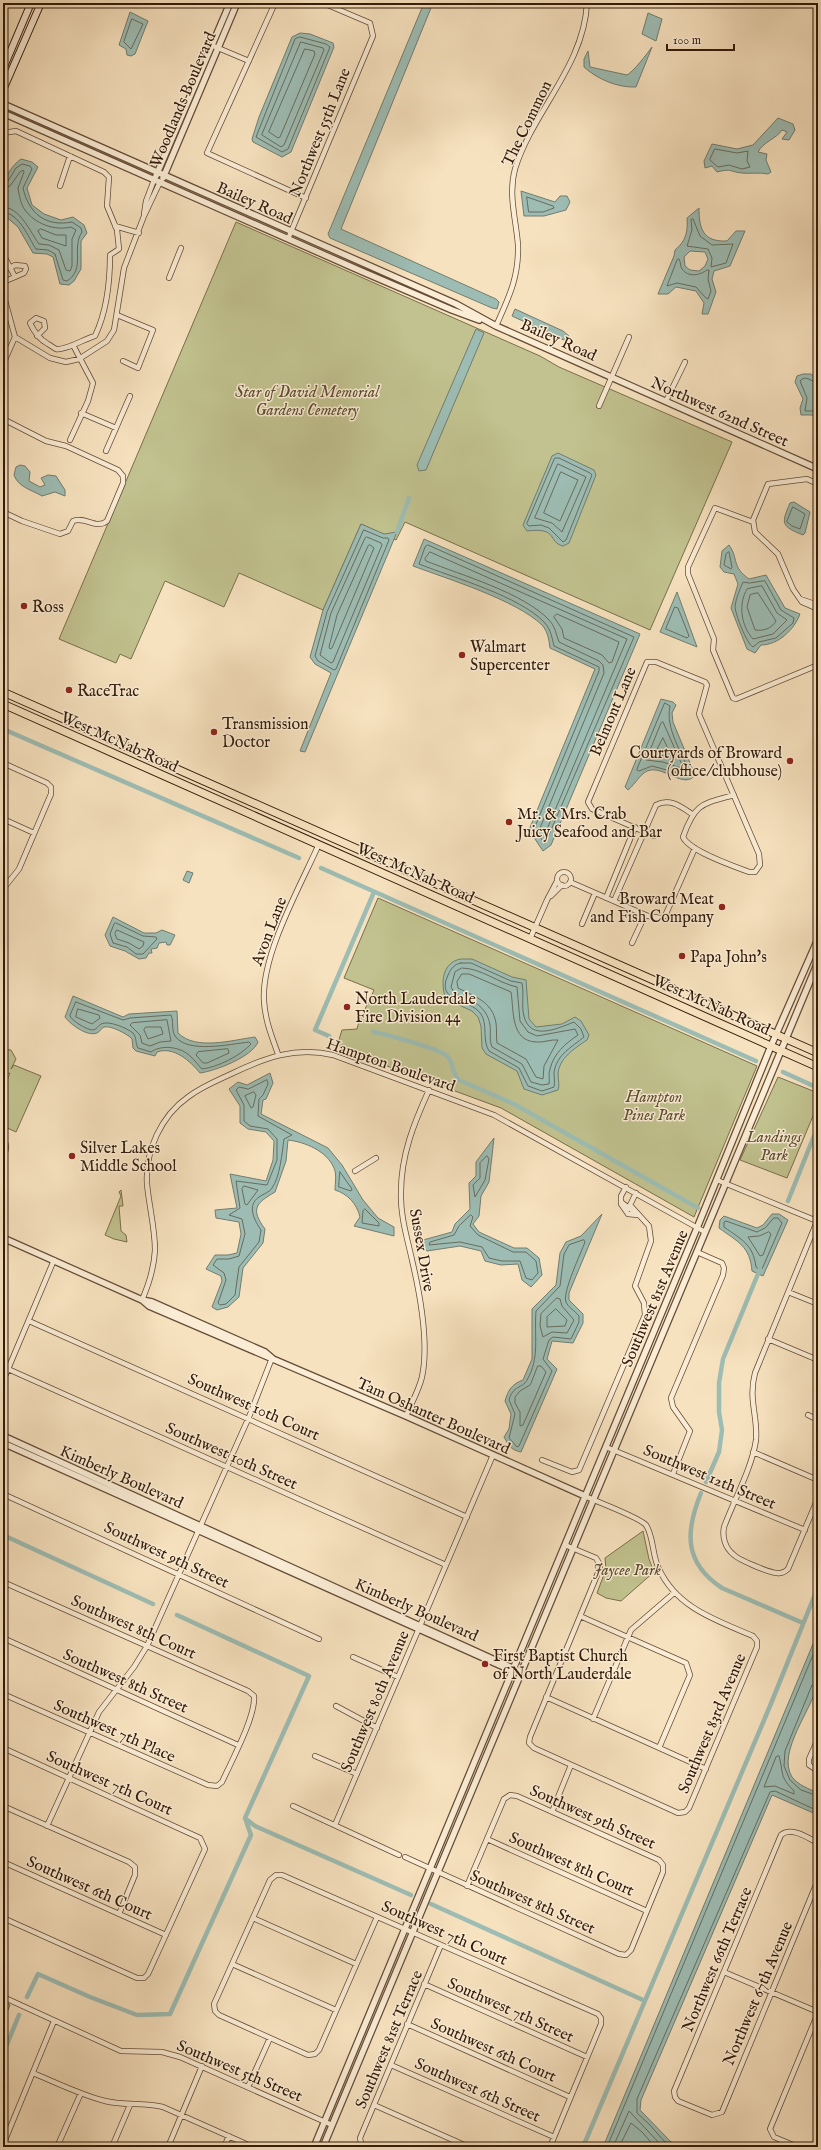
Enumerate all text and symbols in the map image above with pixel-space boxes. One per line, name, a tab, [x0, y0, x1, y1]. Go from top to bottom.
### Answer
scale bar	[667, 26, 734, 52]
street label: Woodlands Boulevard	[146, 29, 222, 170]
text: 100 m	[673, 33, 701, 48]
street label: Northwest 55th Lane	[286, 65, 356, 200]
street label: The Common	[498, 77, 557, 170]
street label: Bailey Road	[213, 178, 296, 230]
street label: Bailey Road	[517, 315, 600, 367]
street label: Northwest 62nd Street	[647, 373, 792, 452]
park label: Star of David Memorial Gardens Cemetery	[235, 383, 380, 421]
place label: Ross	[32, 598, 64, 618]
marker: Ross	[19, 601, 29, 611]
place label: Walmart Supercenter	[470, 638, 550, 676]
marker: Walmart Supercenter	[457, 650, 467, 660]
street label: Belmont Lane	[586, 664, 642, 759]
place label: RaceTrac	[77, 682, 139, 702]
marker: RaceTrac	[64, 685, 74, 695]
street label: West McNab Road	[57, 708, 182, 778]
place label: Transmission Doctor	[222, 715, 309, 753]
marker: Transmission Doctor	[209, 727, 219, 737]
place label: Courtyards of Broward (office/clubhouse)	[630, 744, 782, 782]
marker: Courtyards of Broward (office/clubhouse)	[785, 756, 795, 766]
place label: Mr. & Mrs. Crab Juicy Seafood and Bar	[515, 805, 662, 843]
marker: Mr. & Mrs. Crab Juicy Seafood and Bar	[504, 817, 514, 827]
street label: West McNab Road	[353, 839, 478, 909]
place label: Broward Meat and Fish Company	[590, 890, 715, 928]
street label: Avon Lane	[247, 894, 292, 970]
marker: Broward Meat and Fish Company	[717, 902, 727, 912]
place label: Papa John's	[690, 948, 767, 968]
marker: Papa John's	[677, 951, 687, 961]
street label: West McNab Road	[649, 971, 774, 1041]
place label: North Lauderdale Fire Division 44	[355, 990, 476, 1028]
marker: North Lauderdale Fire Division 44	[342, 1002, 352, 1012]
street label: Hampton Boulevard	[323, 1034, 458, 1098]
park label: Hampton Pines Park	[623, 1088, 686, 1126]
park label: Landings Park	[745, 1128, 802, 1166]
place label: Silver Lakes Middle School	[80, 1139, 177, 1177]
marker: Silver Lakes Middle School	[67, 1151, 77, 1161]
street label: Sussex Drive	[404, 1207, 438, 1293]
street label: Southwest 81st Avenue	[618, 1227, 694, 1370]
street label: Southwest 10th Court	[184, 1370, 323, 1446]
street label: Tam Oshanter Boulevard	[353, 1374, 513, 1460]
street label: Southwest 10th Street	[162, 1419, 301, 1495]
street label: Southwest 12th Street	[640, 1441, 779, 1515]
street label: Kimberly Boulevard	[56, 1442, 186, 1514]
street label: Southwest 9th Street	[101, 1518, 232, 1594]
park label: Jaycee Park	[593, 1561, 662, 1581]
street label: Kimberly Boulevard	[351, 1575, 481, 1647]
street label: Southwest 8th Court	[68, 1591, 199, 1665]
street label: Southwest 80th Avenue	[337, 1628, 415, 1776]
street label: Southwest 8th Street	[60, 1645, 191, 1719]
place label: First Baptist Church of North Lauderdale	[493, 1647, 632, 1685]
street label: Southwest 83rd Avenue	[674, 1651, 751, 1797]
marker: First Baptist Church of North Lauderdale	[480, 1659, 490, 1669]
street label: Southwest 7th Place	[50, 1696, 178, 1768]
street label: Southwest 7th Court	[43, 1747, 176, 1821]
street label: Southwest 9th Street	[526, 1781, 659, 1855]
street label: Southwest 8th Court	[506, 1828, 637, 1902]
street label: Southwest 6th Court	[23, 1852, 155, 1926]
street label: Southwest 8th Street	[467, 1866, 598, 1940]
street label: Northwest 66th Terrace	[678, 1884, 757, 2035]
street label: Southwest 7th Court	[378, 1897, 511, 1971]
street label: Northwest 67th Avenue	[719, 1919, 798, 2069]
street label: Southwest 81st Terrace	[352, 1968, 428, 2112]
street label: Southwest 7th Street	[444, 1974, 577, 2048]
street label: Southwest 6th Court	[427, 2014, 559, 2088]
street label: Southwest 5th Street	[174, 2036, 305, 2107]
street label: Southwest 6th Street	[411, 2054, 543, 2128]

